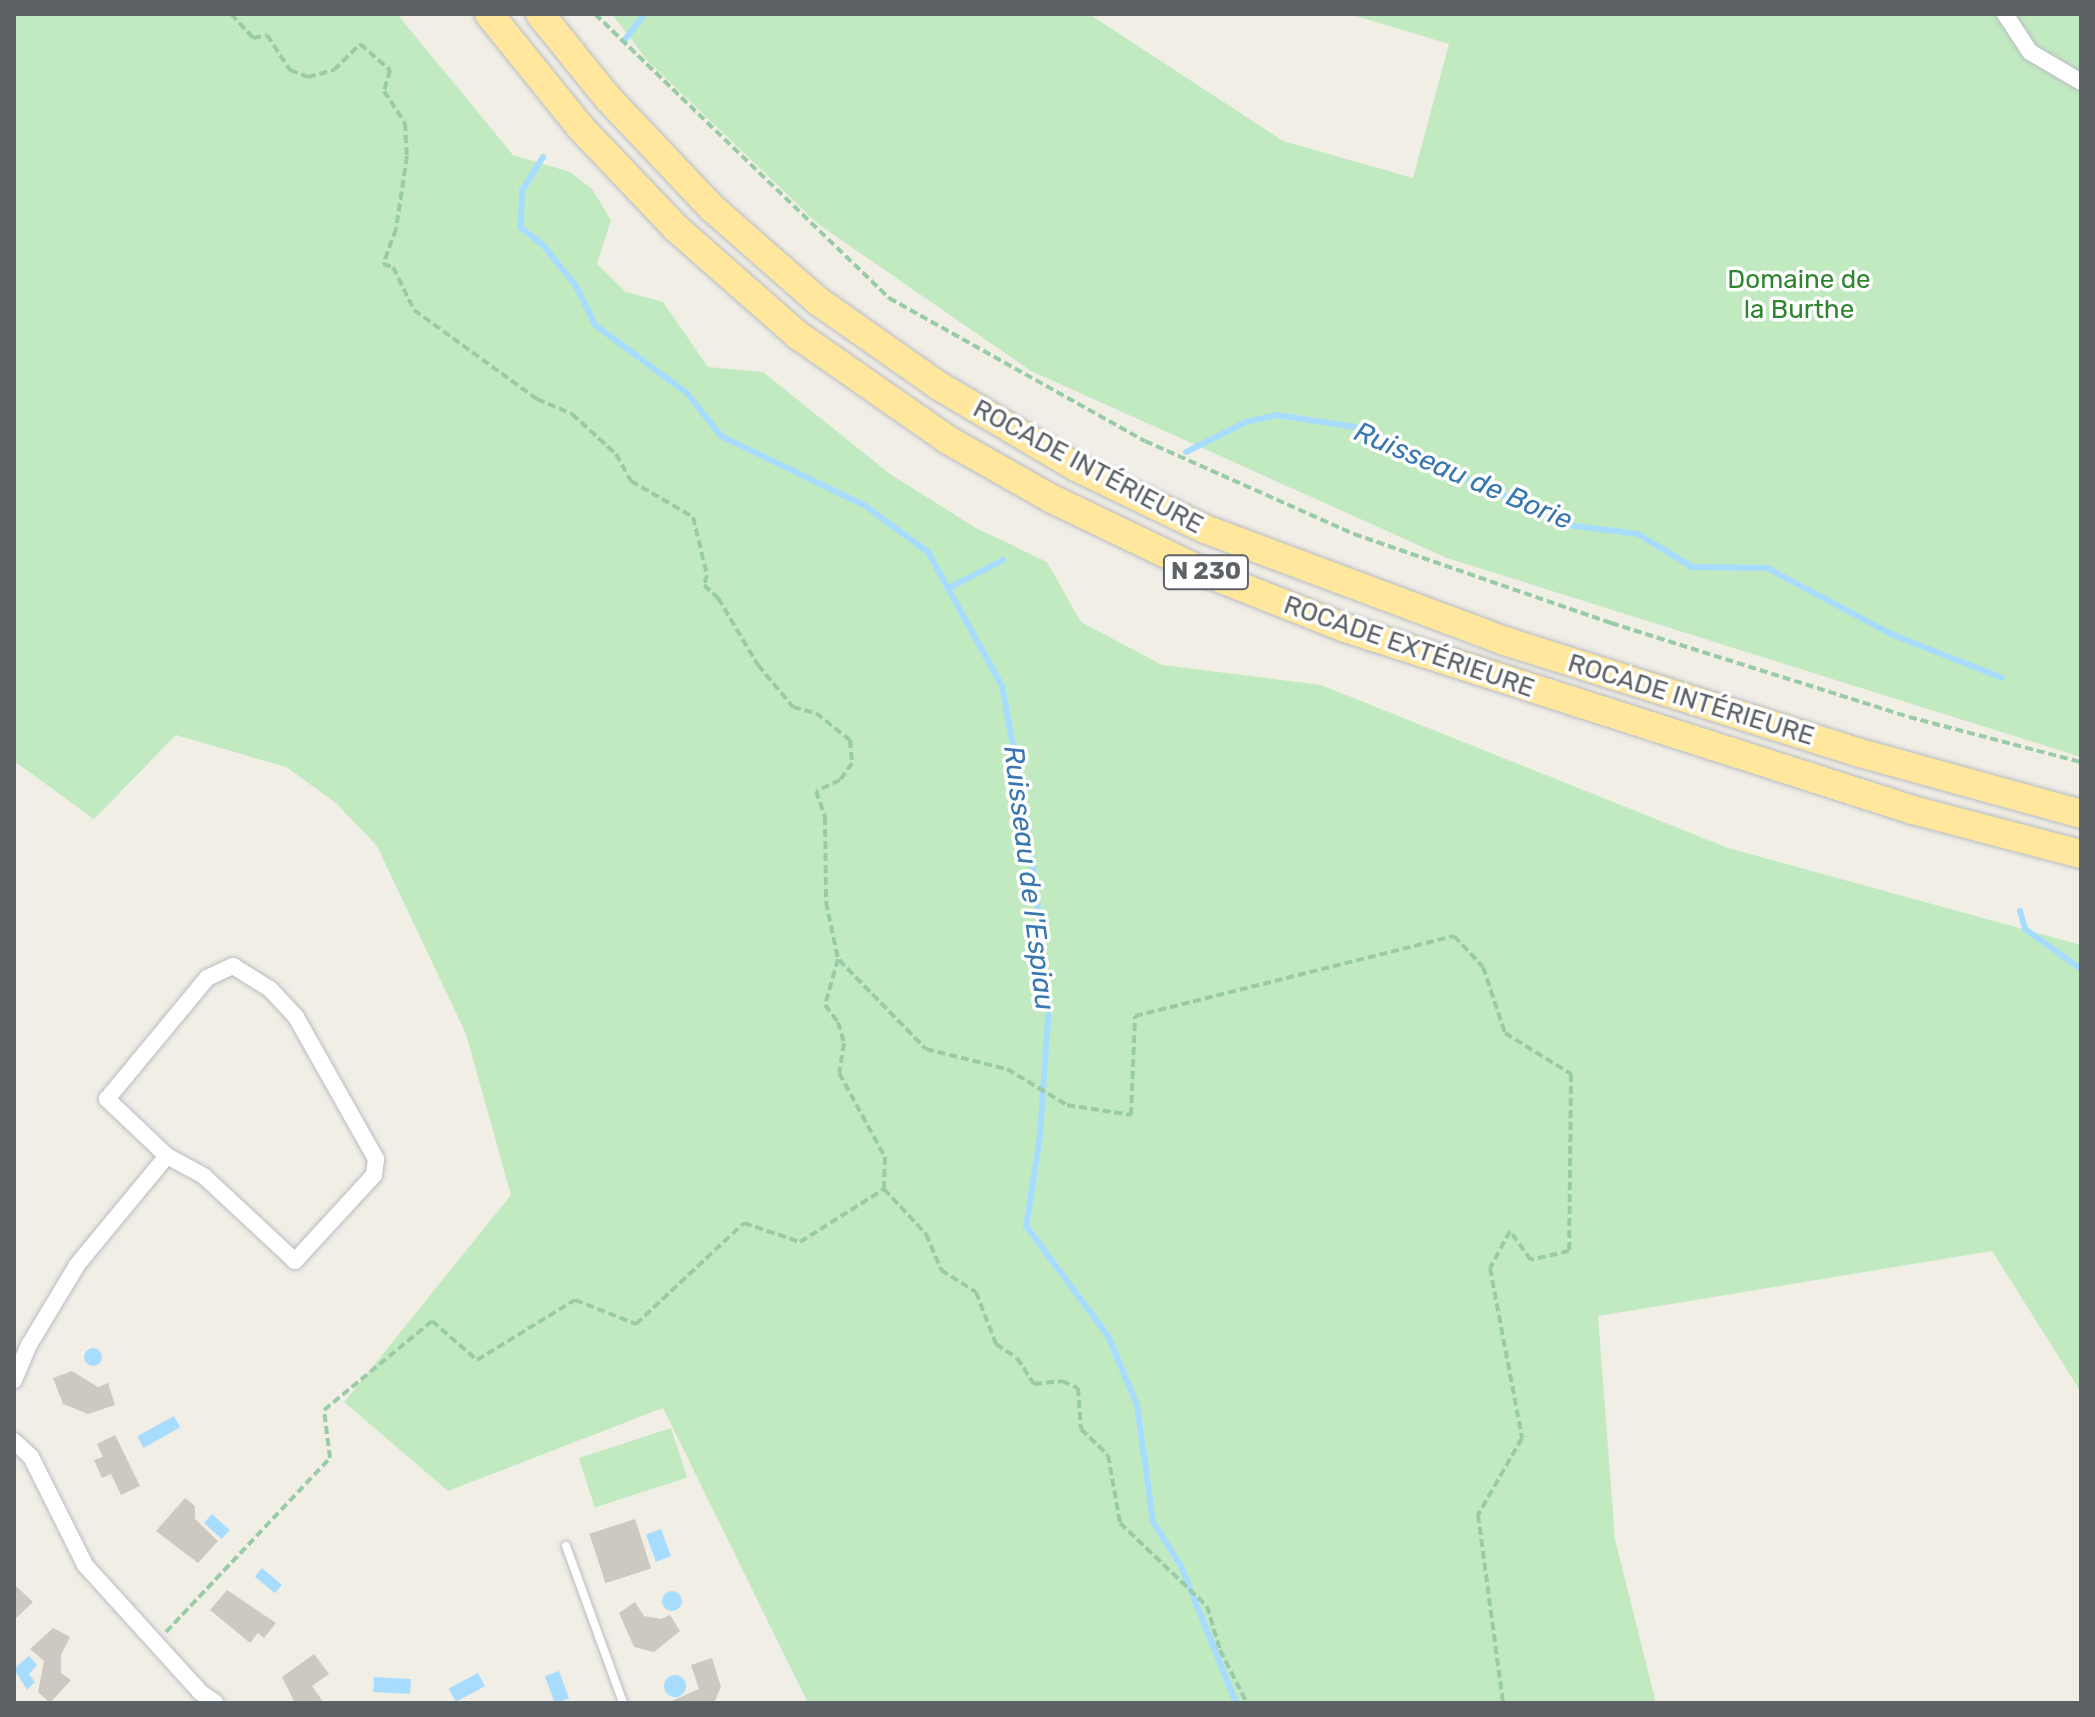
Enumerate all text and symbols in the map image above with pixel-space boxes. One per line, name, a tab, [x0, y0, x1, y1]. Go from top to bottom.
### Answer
park label: Domaine de la Burthe	[1727, 264, 1871, 326]
street label: ROCADE INTÉRIEURE	[968, 393, 1208, 541]
water label: Ruisseau de Borie	[1349, 415, 1577, 537]
road number: N 230	[1162, 552, 1250, 592]
street label: ROCADE EXTÉRIEURE	[1280, 589, 1538, 705]
street label: ROCADE INTÉRIEURE	[1564, 648, 1818, 752]
water label: Ruisseau de l'Espiau	[996, 744, 1062, 1012]

